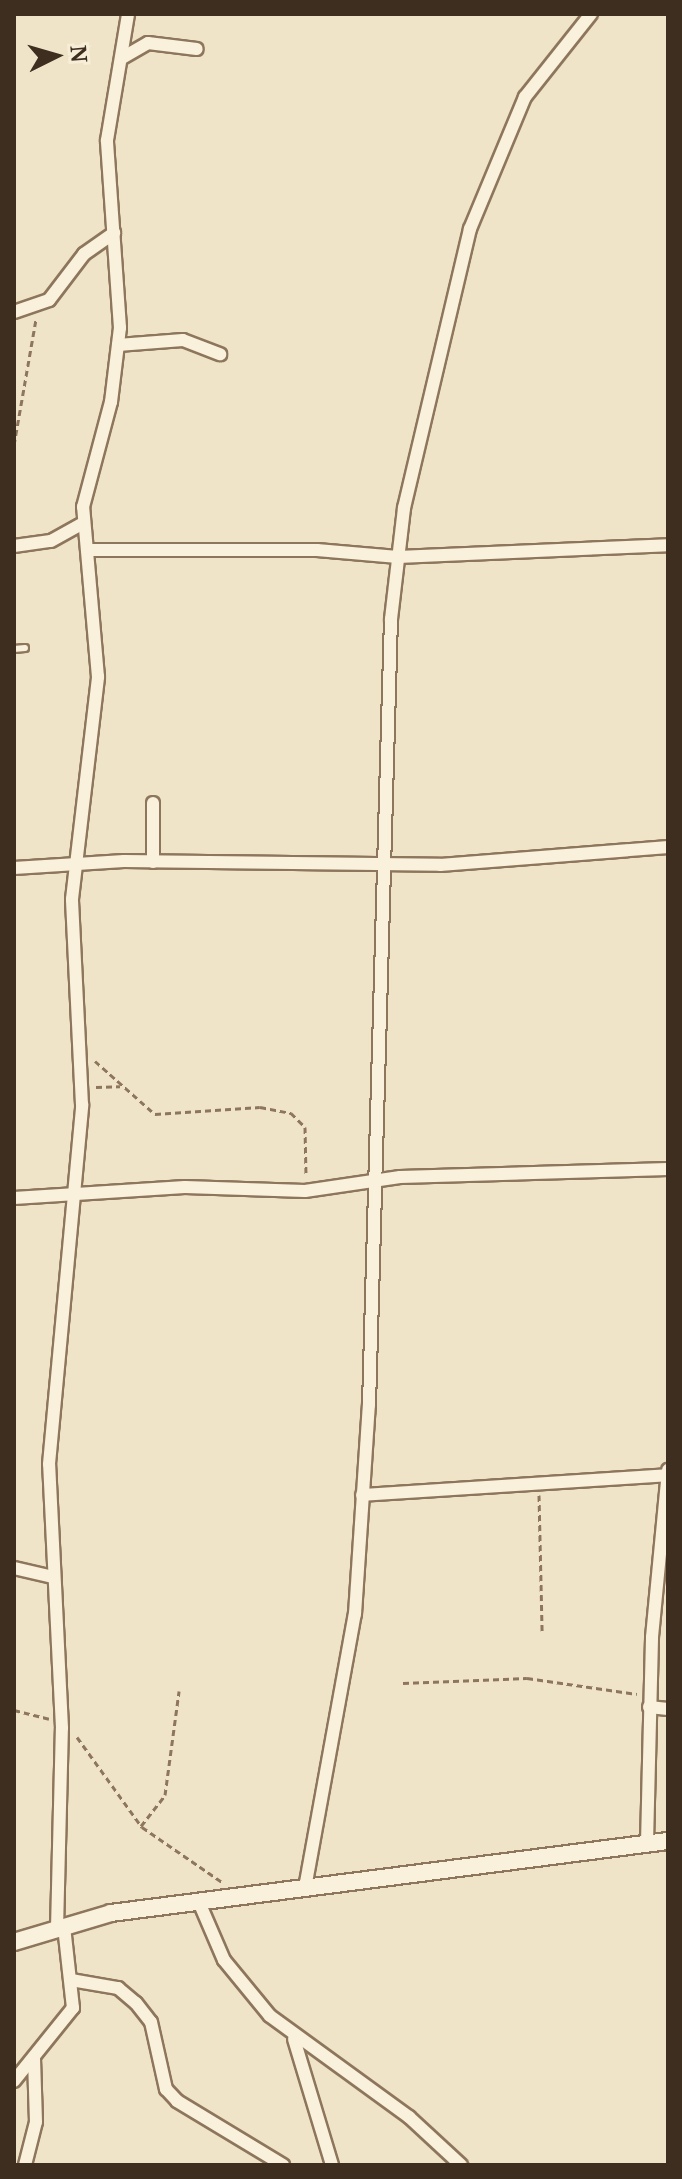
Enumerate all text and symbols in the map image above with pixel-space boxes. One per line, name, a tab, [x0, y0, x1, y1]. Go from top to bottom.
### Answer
north arrow	[16, 16, 96, 96]
text: N	[64, 44, 96, 64]

